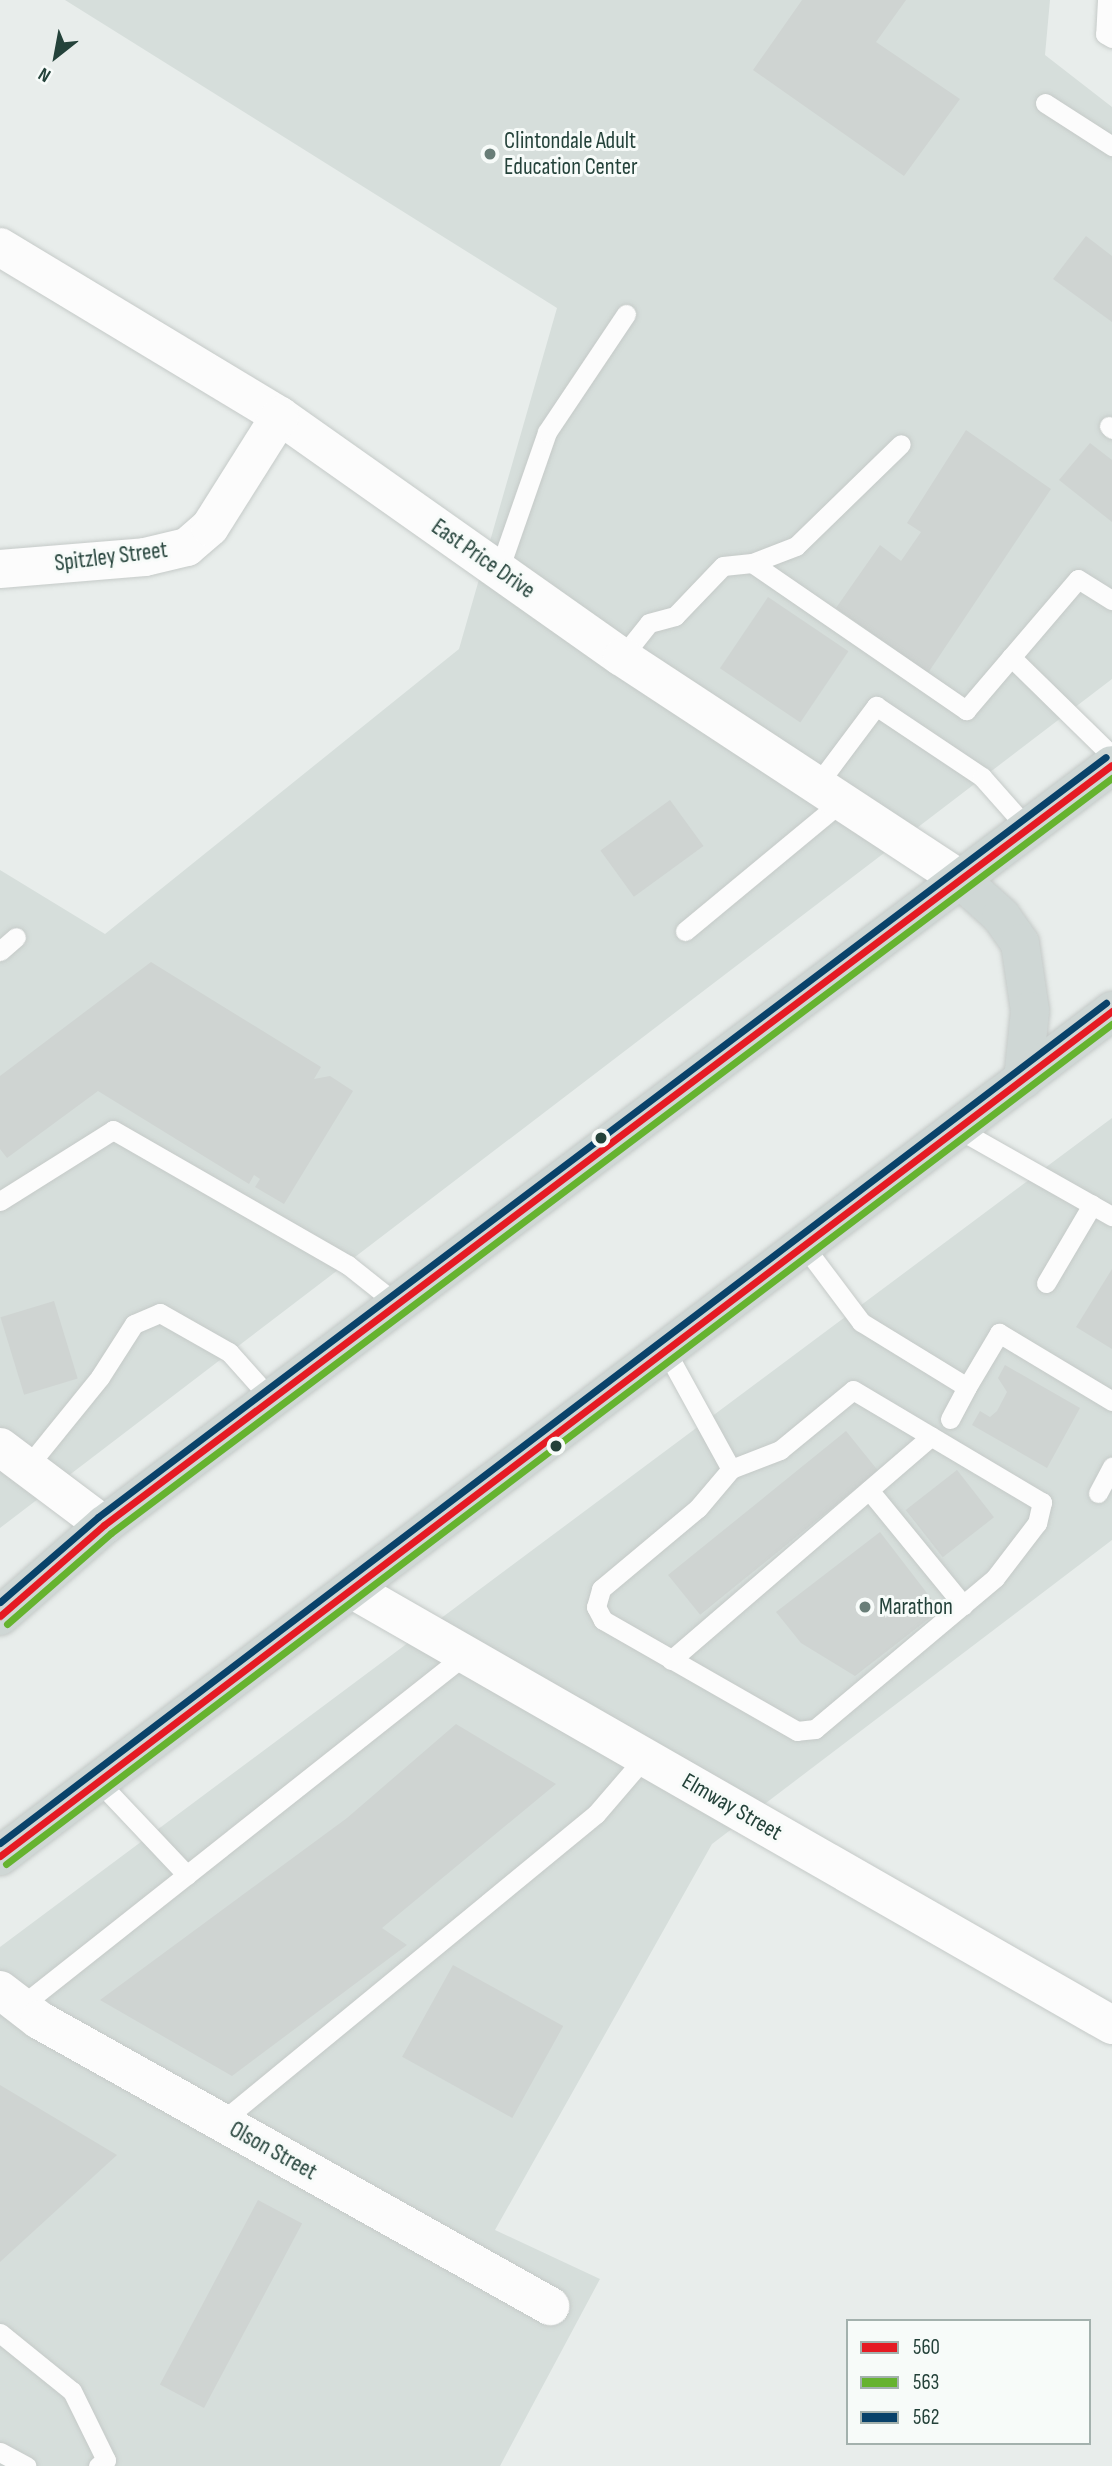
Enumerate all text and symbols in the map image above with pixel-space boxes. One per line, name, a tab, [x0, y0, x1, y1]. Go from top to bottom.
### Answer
north arrow	[21, 21, 91, 91]
text: N	[35, 62, 55, 87]
place label: Clintondale Adult Education Center	[504, 127, 638, 181]
marker: Clintondale Adult Education Center	[482, 146, 498, 162]
street label: East Price Drive	[426, 513, 540, 605]
street label: Spitzley Street	[53, 536, 169, 578]
unlabelled marker	[594, 1131, 608, 1145]
unlabelled marker	[549, 1439, 563, 1453]
place label: Marathon	[879, 1593, 953, 1621]
marker: Marathon	[857, 1599, 873, 1615]
street label: Elmway Street	[677, 1767, 787, 1847]
street label: Olson Street	[225, 2116, 321, 2186]
legend	[846, 2319, 1091, 2445]
text: 560	[913, 2335, 940, 2360]
text: 563	[913, 2370, 939, 2395]
text: 562	[913, 2405, 939, 2430]

